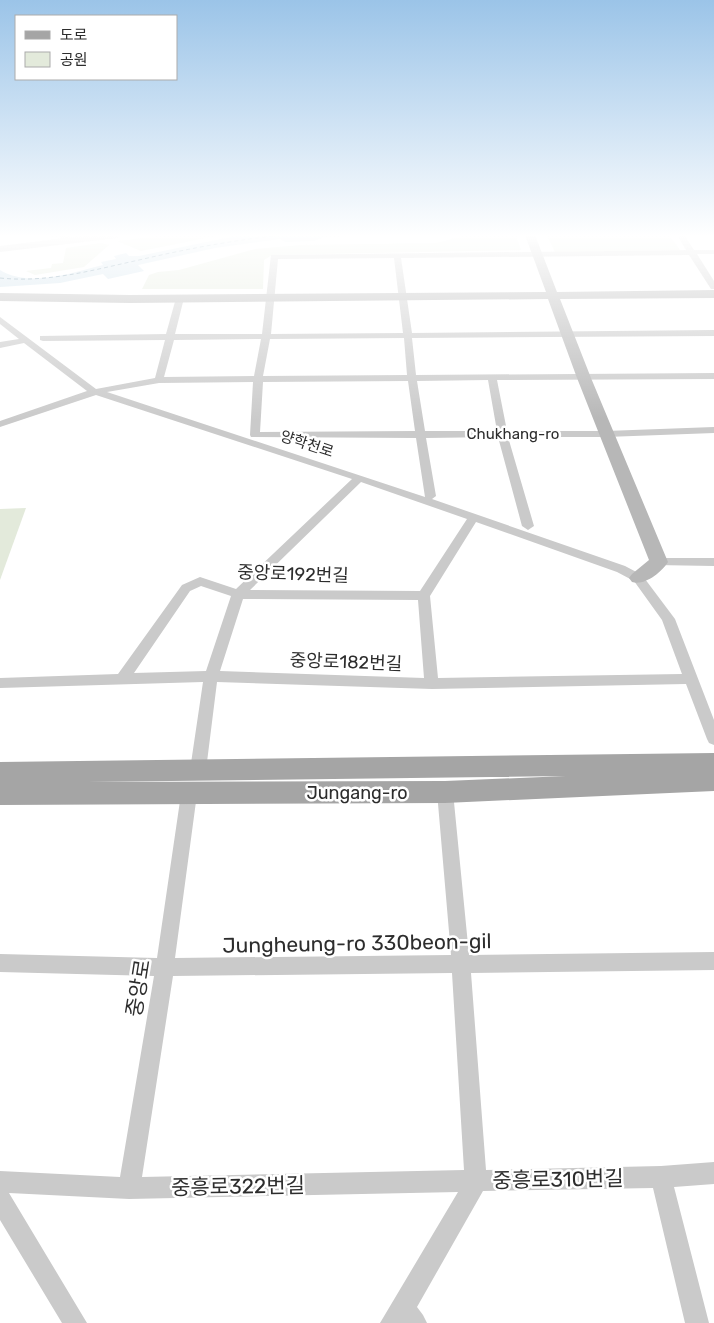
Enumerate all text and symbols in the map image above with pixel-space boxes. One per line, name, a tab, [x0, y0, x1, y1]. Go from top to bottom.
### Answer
legend	[15, 15, 178, 80]
text: 도로	[60, 26, 88, 44]
text: 공원	[60, 51, 88, 69]
street label: Chukhang-ro	[467, 425, 559, 443]
street label: 양학천로	[278, 427, 336, 461]
street label: 중앙로192번길	[237, 561, 349, 587]
street label: 중앙로182번길	[289, 649, 403, 675]
street label: Jungang-ro	[306, 782, 408, 804]
street label: Jungheung-ro 330beon-gil	[222, 928, 492, 958]
street label: 중앙로	[121, 957, 155, 1019]
street label: 중흥로310번길	[492, 1165, 624, 1193]
street label: 중흥로322번길	[171, 1172, 305, 1200]

